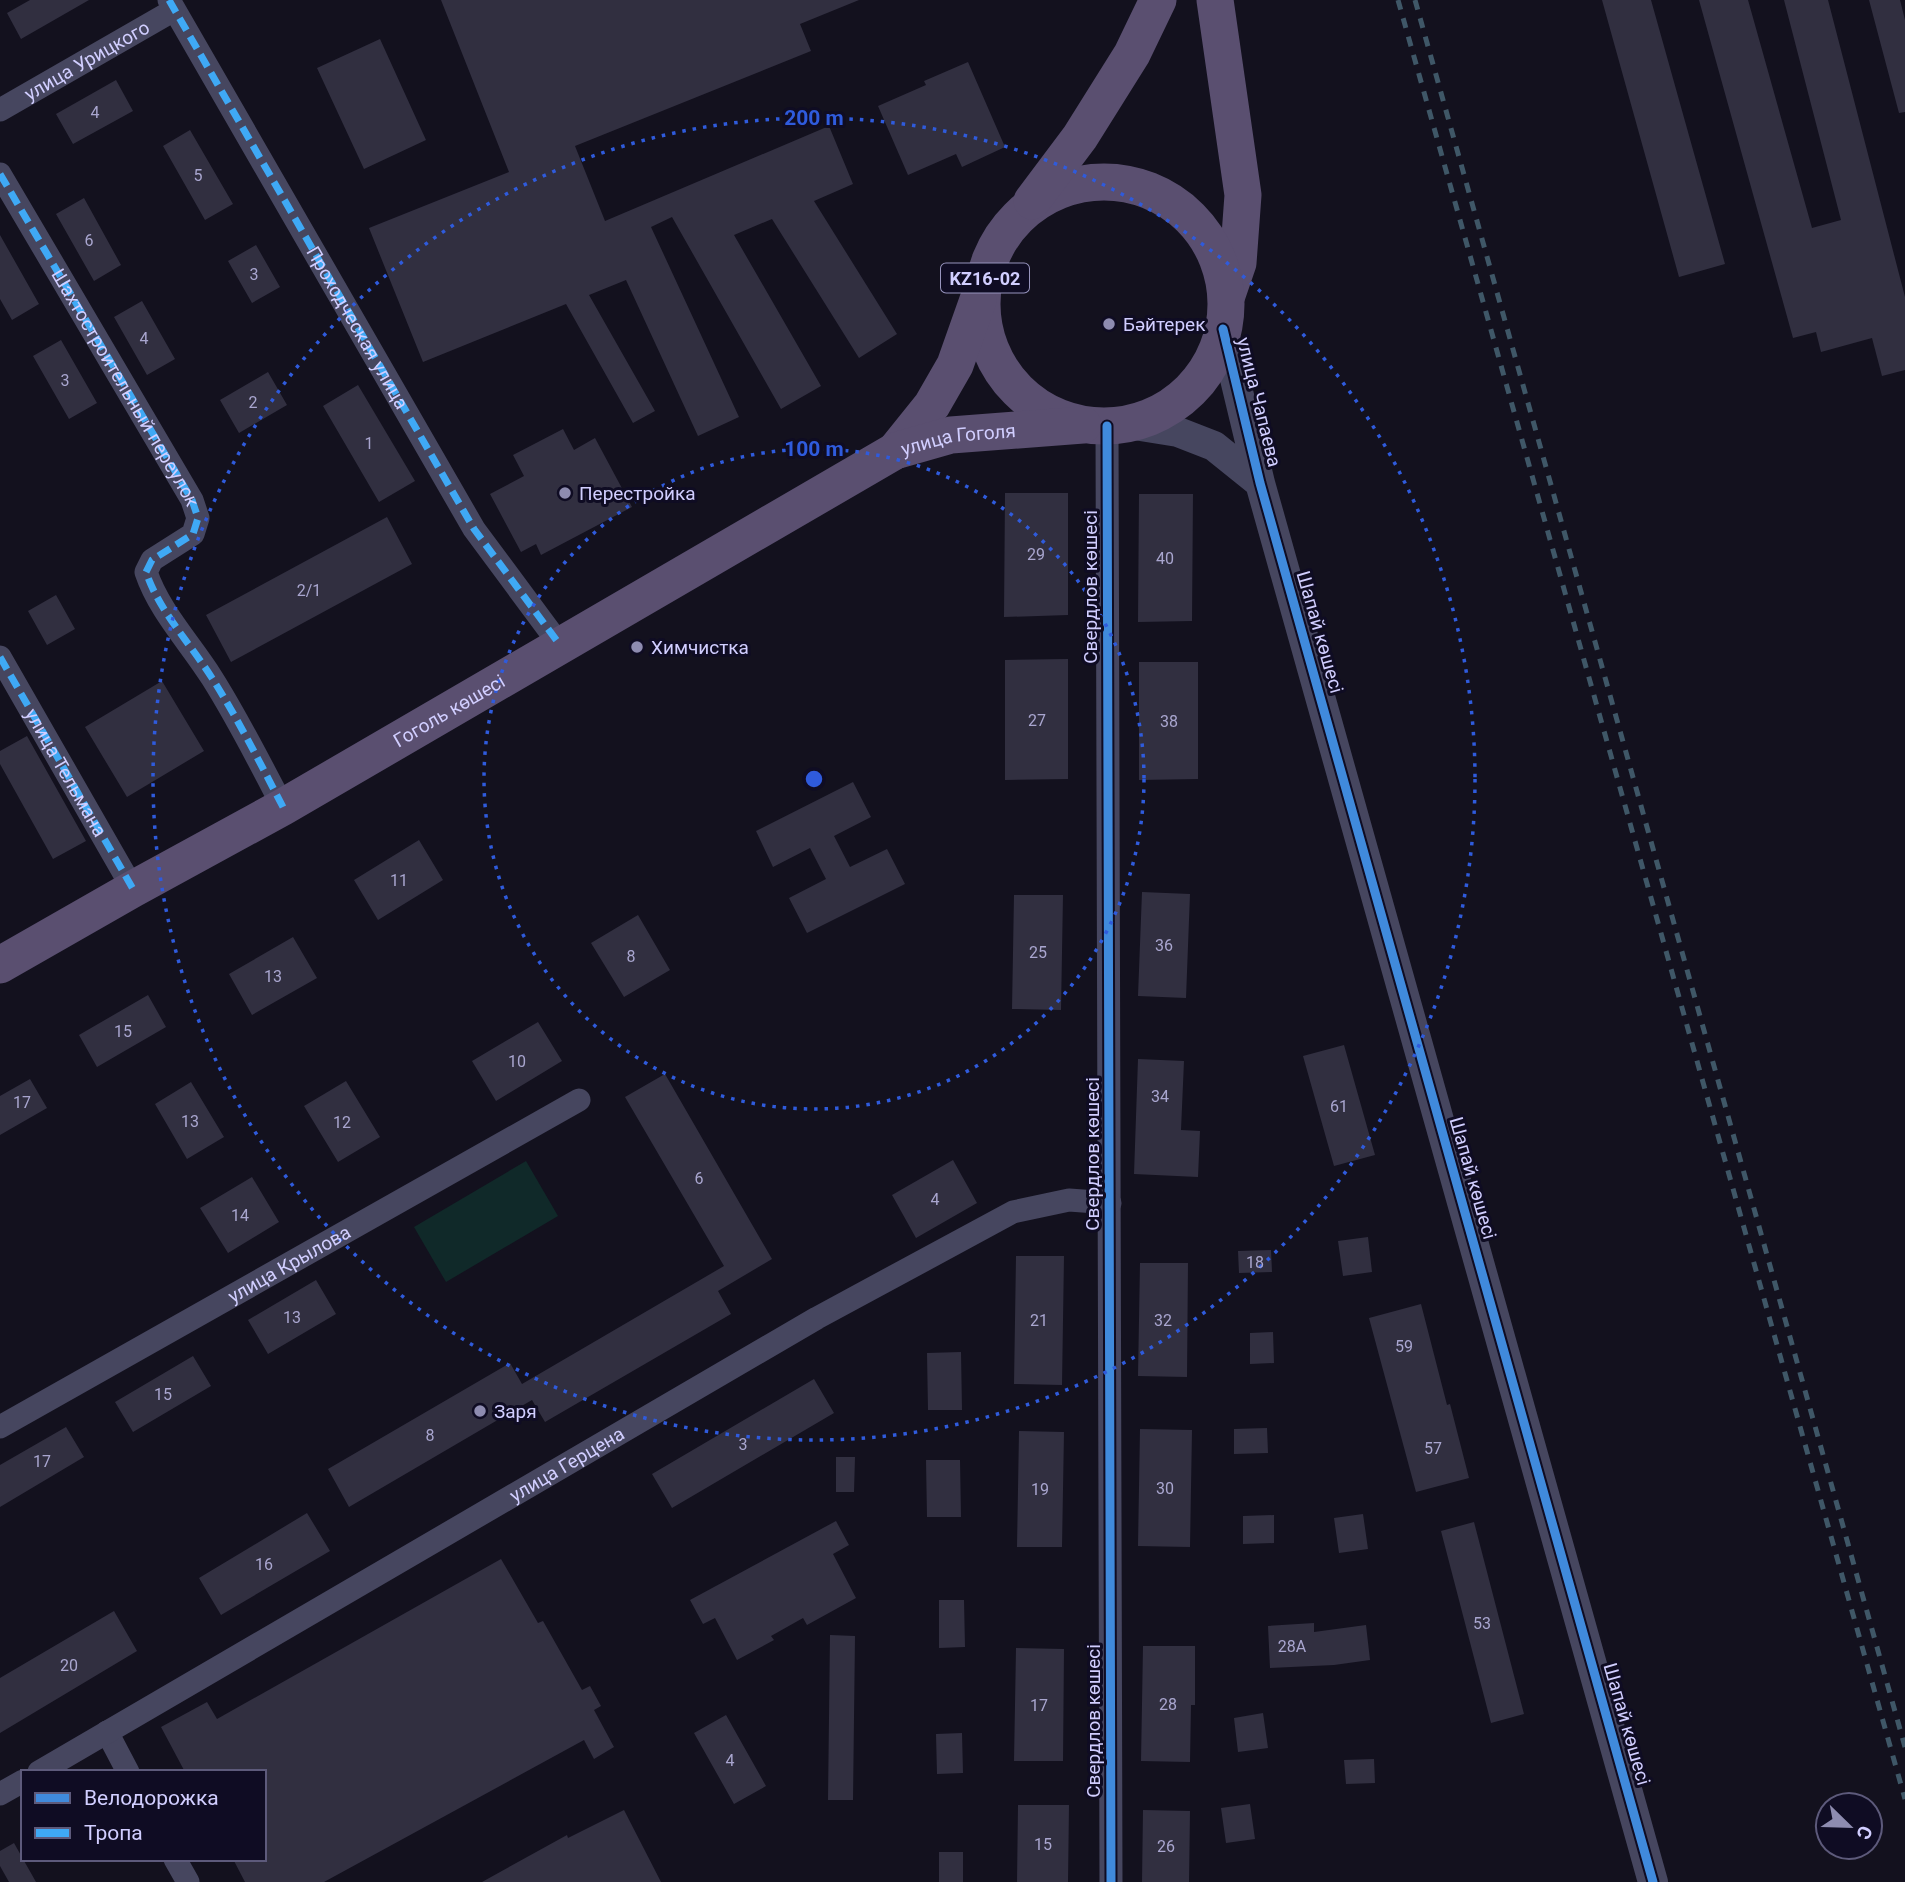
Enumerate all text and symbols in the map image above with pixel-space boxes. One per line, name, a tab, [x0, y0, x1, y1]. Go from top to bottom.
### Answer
street label: улица Урицкого	[20, 15, 153, 105]
house number: 4	[91, 103, 100, 122]
text: 200 m	[784, 106, 844, 130]
house number: 5	[194, 166, 203, 185]
house number: 6	[85, 231, 94, 250]
street label: Проходческая улица	[302, 242, 414, 413]
street label: Шахтостроительный переулок	[47, 264, 205, 510]
road number: KZ16-02	[941, 264, 1029, 292]
house number: 3	[250, 265, 259, 284]
place label: Бәйтерек	[1123, 313, 1206, 336]
marker: Бәйтерек	[1101, 316, 1117, 332]
house number: 4	[140, 329, 149, 348]
street label: улица Чапаева	[1232, 335, 1286, 469]
house number: 3	[61, 371, 70, 390]
house number: 2	[249, 393, 258, 412]
street label: улица Гоголя	[898, 419, 1017, 460]
house number: 1	[365, 434, 374, 453]
text: 100 m	[784, 437, 844, 461]
place label: Перестройка	[579, 482, 696, 505]
marker: Перестройка	[557, 485, 573, 501]
street label: Свердлов көшесі	[1079, 510, 1102, 664]
house number: 29	[1027, 545, 1045, 564]
house number: 40	[1156, 549, 1174, 568]
street label: Шапай көшесі	[1292, 568, 1348, 696]
house number: 2/1	[297, 581, 321, 600]
place label: Химчистка	[651, 636, 749, 659]
marker: Химчистка	[629, 639, 645, 655]
street label: Гоголь көшесі	[389, 669, 509, 752]
street label: улица Тельмана	[20, 704, 112, 841]
house number: 27	[1028, 711, 1046, 730]
house number: 38	[1160, 712, 1178, 731]
centre of rings	[802, 767, 826, 791]
house number: 11	[390, 871, 408, 890]
house number: 36	[1155, 936, 1173, 955]
house number: 25	[1029, 943, 1047, 962]
house number: 8	[627, 947, 636, 966]
house number: 13	[264, 967, 282, 986]
house number: 15	[114, 1022, 132, 1041]
house number: 10	[508, 1052, 526, 1071]
street label: Свердлов көшесі	[1081, 1077, 1104, 1231]
house number: 34	[1151, 1087, 1169, 1106]
house number: 17	[13, 1093, 31, 1112]
house number: 61	[1330, 1097, 1348, 1116]
house number: 13	[181, 1112, 199, 1131]
house number: 12	[333, 1113, 351, 1132]
street label: Шапай көшесі	[1445, 1114, 1501, 1242]
house number: 6	[695, 1169, 704, 1188]
house number: 4	[931, 1190, 940, 1209]
house number: 14	[231, 1206, 249, 1225]
street label: улица Крылова	[224, 1220, 355, 1308]
house number: 18	[1246, 1253, 1264, 1272]
house number: 13	[283, 1308, 301, 1327]
house number: 21	[1030, 1311, 1048, 1330]
house number: 32	[1154, 1311, 1172, 1330]
house number: 59	[1395, 1337, 1413, 1356]
house number: 15	[154, 1385, 172, 1404]
place label: Заря	[494, 1400, 537, 1423]
marker: Заря	[472, 1403, 488, 1419]
street label: улица Герцена	[505, 1422, 628, 1507]
house number: 8	[426, 1426, 435, 1445]
house number: 3	[739, 1435, 748, 1454]
house number: 57	[1424, 1439, 1442, 1458]
house number: 17	[33, 1452, 51, 1471]
house number: 30	[1156, 1479, 1174, 1498]
house number: 19	[1031, 1480, 1049, 1499]
house number: 16	[255, 1555, 273, 1574]
house number: 53	[1473, 1614, 1491, 1633]
house number: 28А	[1278, 1637, 1307, 1656]
street label: Свердлов көшесі	[1082, 1644, 1105, 1798]
house number: 20	[60, 1656, 78, 1675]
street label: Шапай көшесі	[1599, 1660, 1655, 1788]
house number: 28	[1159, 1695, 1177, 1714]
house number: 17	[1030, 1696, 1048, 1715]
house number: 4	[726, 1751, 735, 1770]
legend	[21, 1770, 266, 1861]
text: Велодорожка	[84, 1786, 219, 1810]
north arrow	[1814, 1791, 1884, 1861]
text: Тропа	[84, 1821, 143, 1845]
text: С	[1851, 1822, 1877, 1843]
house number: 15	[1034, 1835, 1052, 1854]
house number: 26	[1157, 1837, 1175, 1856]

